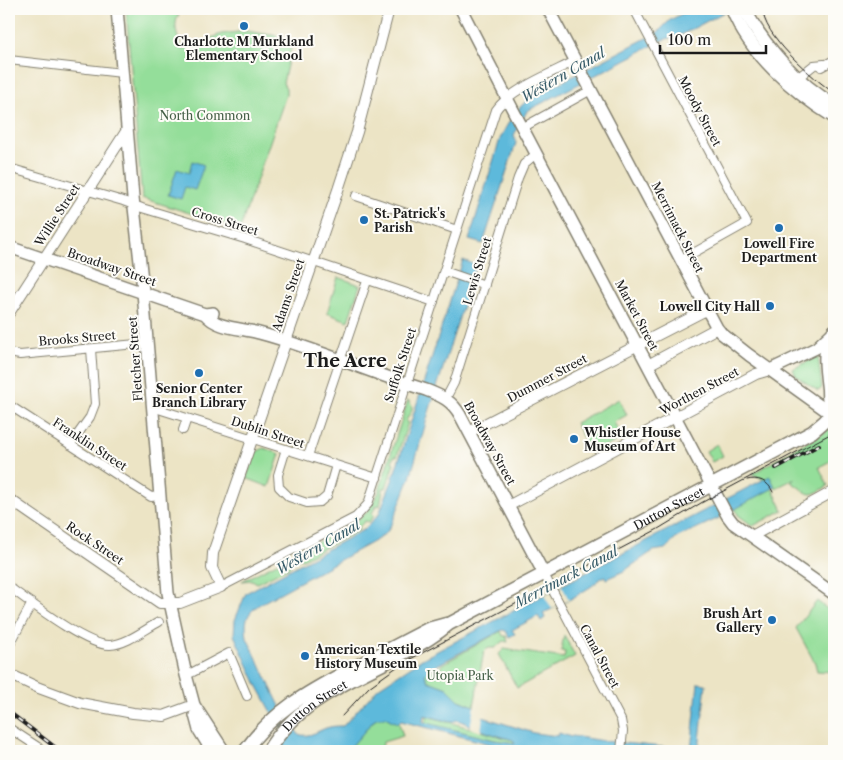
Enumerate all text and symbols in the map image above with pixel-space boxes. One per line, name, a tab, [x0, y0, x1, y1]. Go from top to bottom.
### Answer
marker: Charlotte M Murkland Elementary School	[238, 20, 250, 32]
scale bar	[660, 22, 767, 54]
text: 100 m	[668, 30, 711, 49]
place label: Charlotte M Murkland Elementary School	[174, 34, 314, 63]
water label: Western Canal	[517, 43, 610, 106]
street label: Moody Street	[675, 73, 725, 149]
park label: North Common	[160, 108, 251, 123]
street label: Merrimack Street	[649, 179, 708, 276]
street label: Willie Street	[31, 180, 83, 250]
street label: Cross Street	[190, 204, 261, 239]
place label: St. Patrick's Parish	[374, 206, 446, 235]
marker: St. Patrick's Parish	[358, 214, 370, 226]
marker: Lowell Fire Department	[773, 222, 785, 234]
street label: Lewis Street	[460, 234, 495, 307]
place label: Lowell Fire Department	[741, 236, 817, 265]
street label: Broadway Street	[65, 245, 159, 290]
street label: Adams Street	[268, 256, 308, 334]
street label: Market Street	[612, 277, 662, 354]
place label: Lowell City Hall	[660, 299, 760, 314]
marker: Lowell City Hall	[764, 300, 776, 312]
street label: Fletcher Street	[125, 315, 145, 402]
street label: Suffolk Street	[381, 325, 419, 404]
street label: Brooks Street	[38, 327, 117, 349]
district label: The Acre	[303, 350, 387, 372]
street label: Dummer Street	[505, 350, 590, 405]
street label: Worthen Street	[656, 363, 742, 419]
marker: Senior Center Branch Library	[193, 367, 205, 379]
place label: Senior Center Branch Library	[152, 381, 247, 410]
street label: Broadway Street	[461, 399, 520, 488]
street label: Dublin Street	[229, 413, 307, 451]
street label: Franklin Street	[50, 414, 131, 474]
place label: Whistler House Museum of Art	[583, 425, 681, 454]
marker: Whistler House Museum of Art	[568, 433, 580, 445]
street label: Dutton Street	[631, 483, 707, 533]
water label: Western Canal	[272, 515, 365, 578]
street label: Rock Street	[63, 518, 127, 568]
water label: Merrimack Canal	[509, 541, 622, 613]
place label: Brush Art Gallery	[703, 606, 763, 635]
marker: Brush Art Gallery	[766, 614, 778, 626]
street label: Canal Street	[577, 621, 623, 691]
place label: American Textile History Museum	[314, 642, 421, 671]
marker: American Textile History Museum	[299, 650, 311, 662]
park label: Utopia Park	[426, 668, 495, 683]
street label: Dutton Street	[279, 676, 350, 734]

